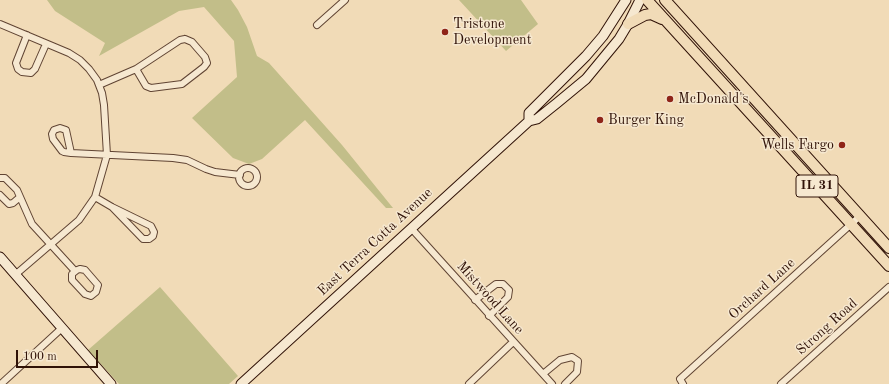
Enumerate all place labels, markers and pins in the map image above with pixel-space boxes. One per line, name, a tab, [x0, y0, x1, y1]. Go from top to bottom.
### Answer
place label: Tristone Development	[453, 16, 532, 48]
marker: Tristone Development	[440, 27, 450, 37]
place label: McDonald's	[678, 91, 749, 107]
marker: McDonald's	[665, 94, 675, 104]
place label: Burger King	[608, 112, 684, 128]
marker: Burger King	[595, 115, 605, 125]
place label: Wells Fargo	[761, 137, 834, 153]
marker: Wells Fargo	[837, 140, 847, 150]

